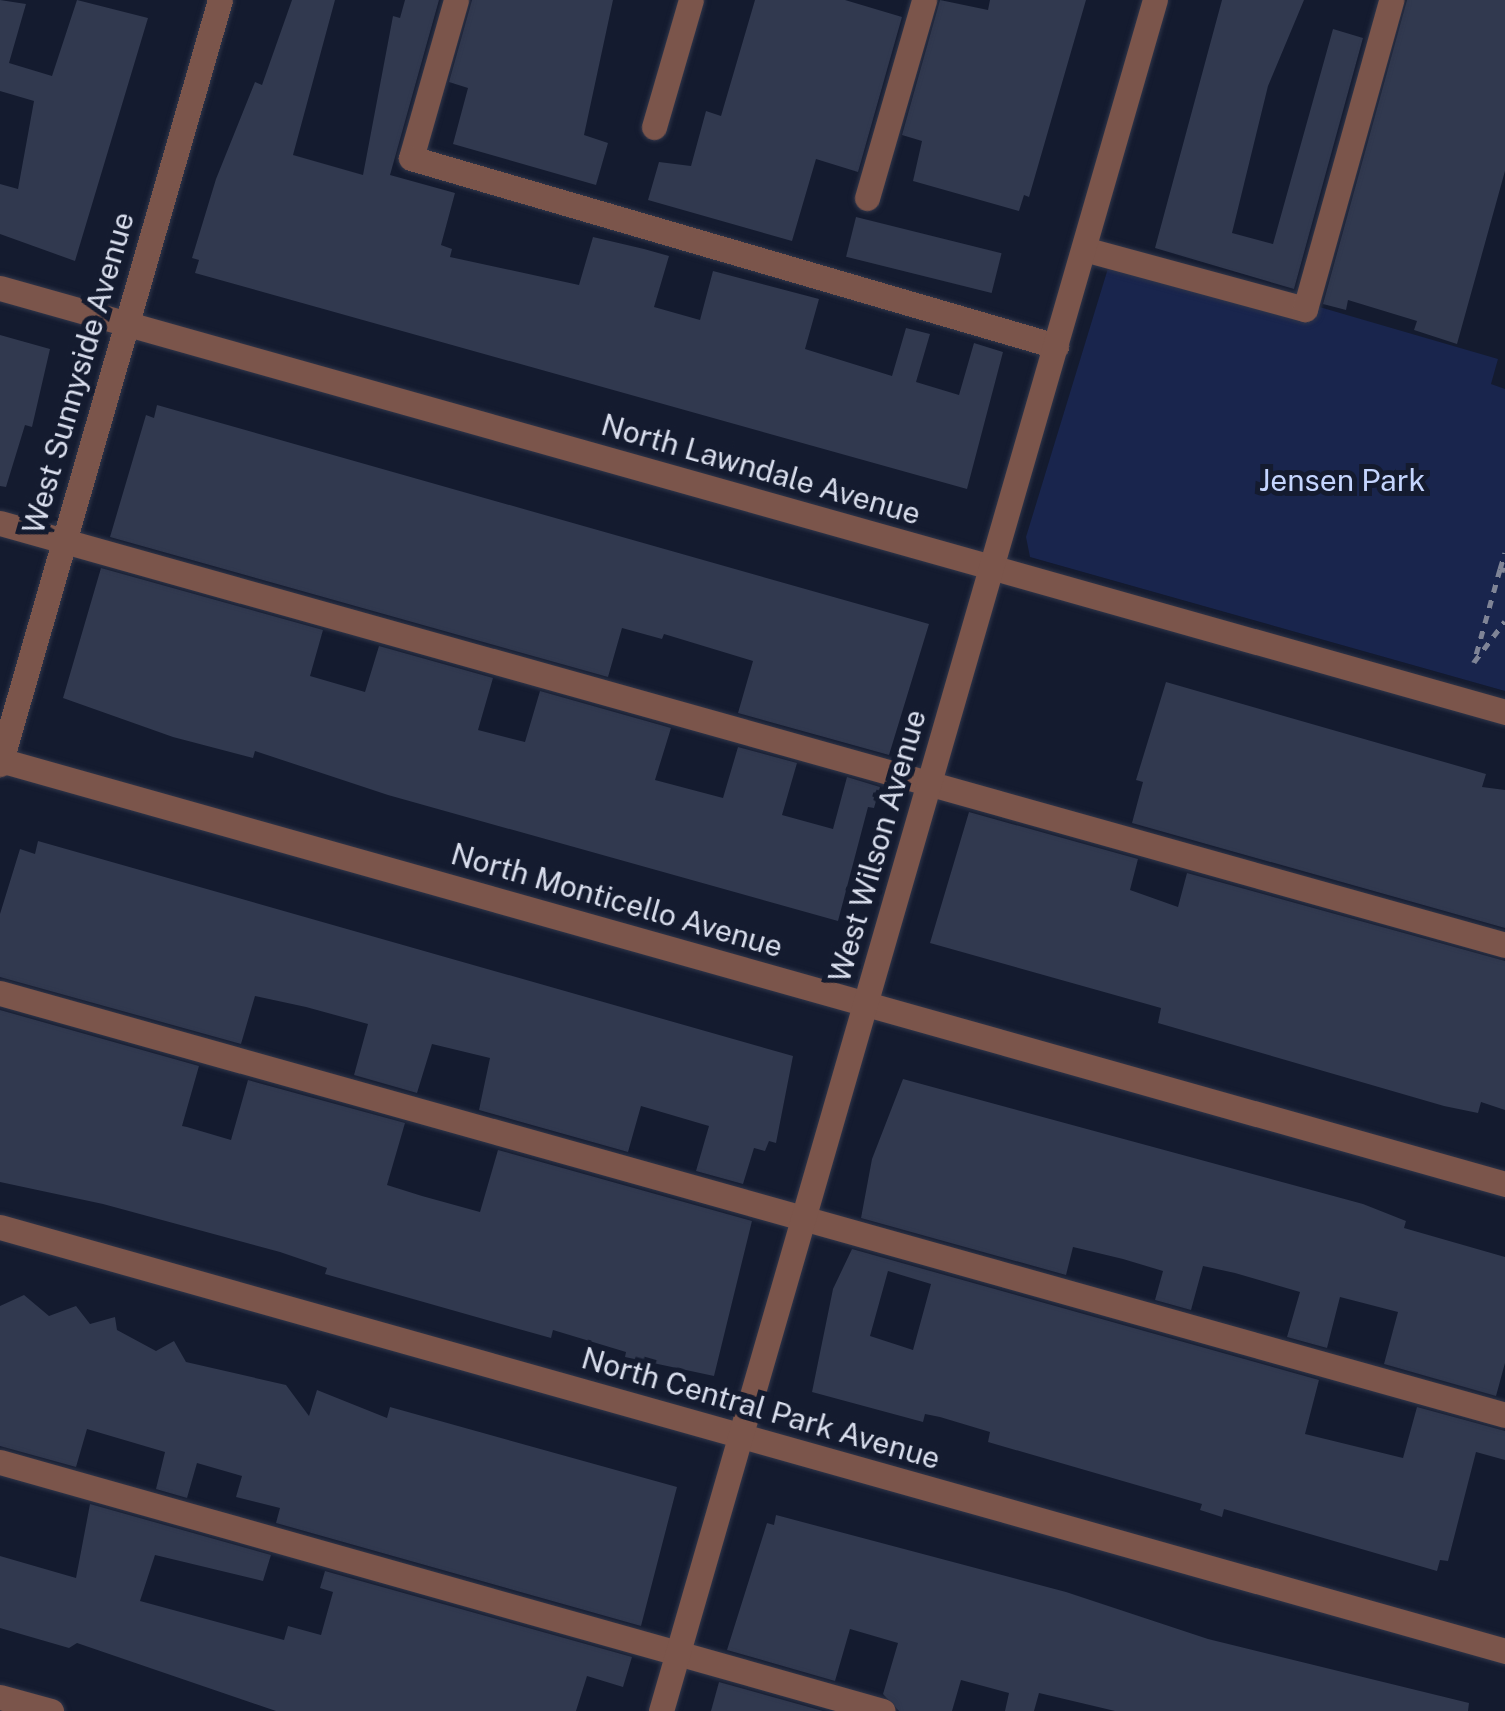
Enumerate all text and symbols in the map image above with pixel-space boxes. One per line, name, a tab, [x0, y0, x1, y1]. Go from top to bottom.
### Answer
street label: West Sunnyside Avenue	[15, 208, 141, 538]
street label: North Lawndale Avenue	[597, 406, 925, 532]
park label: Jensen Park	[1259, 462, 1425, 498]
street label: West Wilson Avenue	[821, 705, 933, 987]
street label: North Monticello Avenue	[447, 835, 787, 965]
street label: North Central Park Avenue	[578, 1340, 944, 1476]

